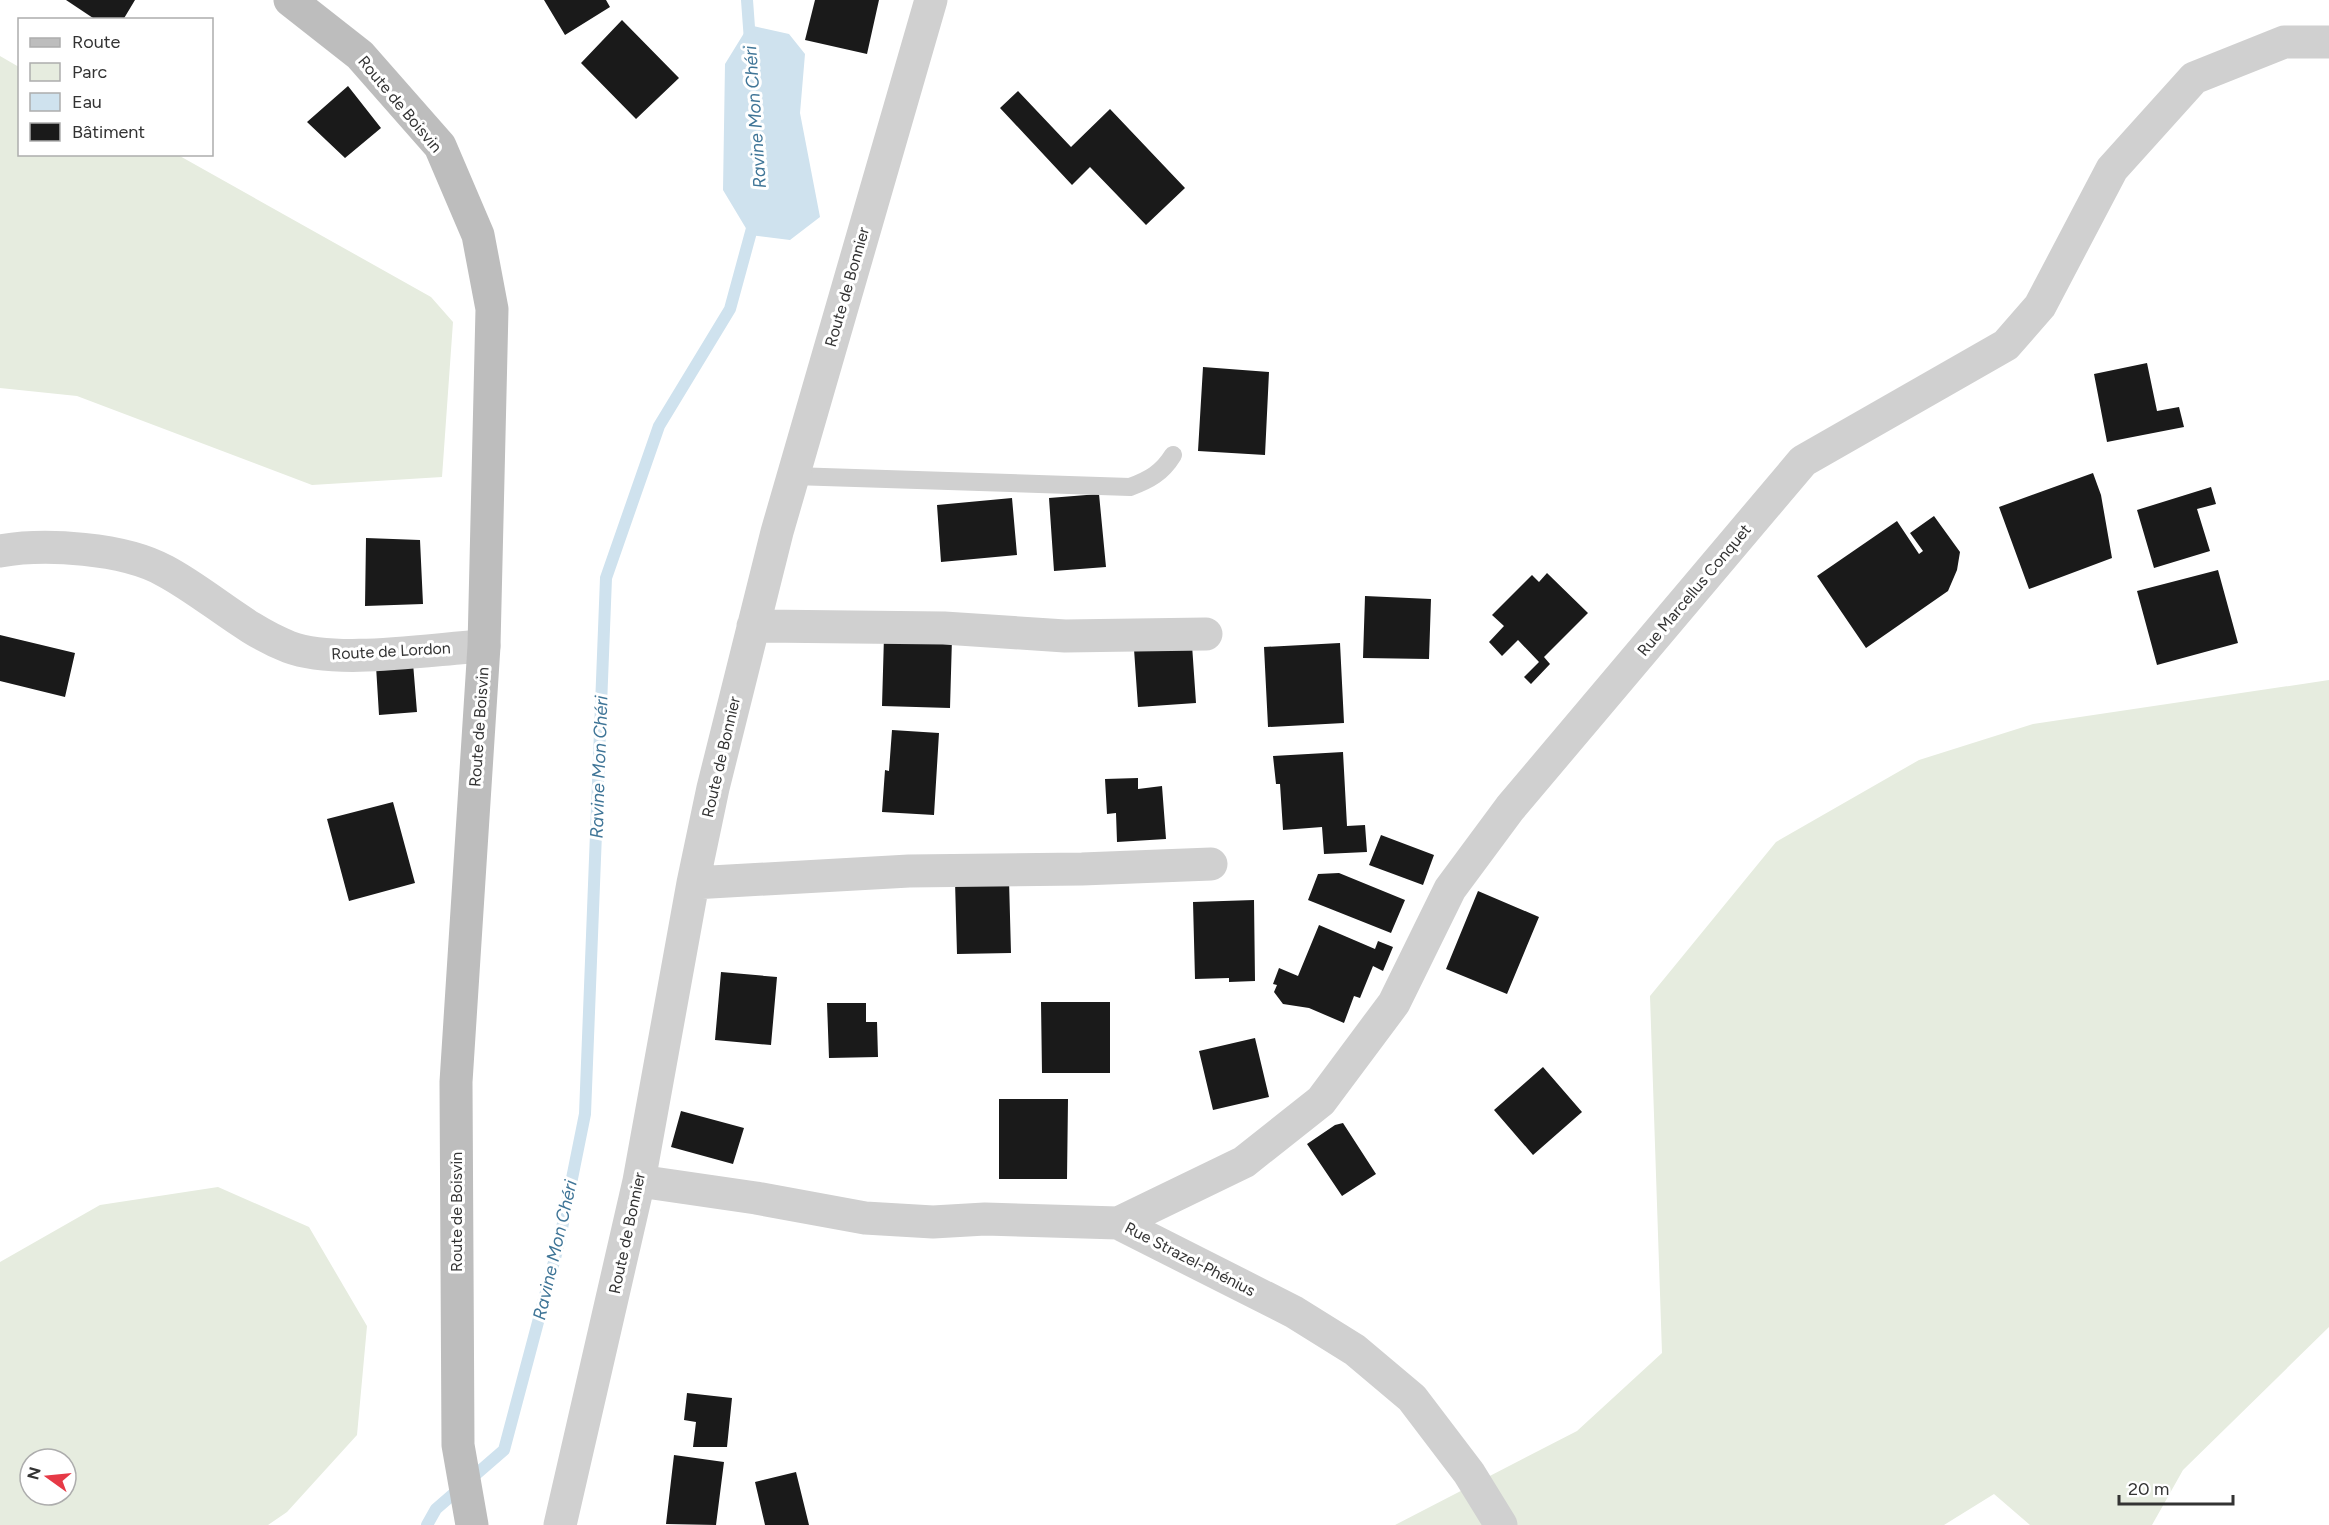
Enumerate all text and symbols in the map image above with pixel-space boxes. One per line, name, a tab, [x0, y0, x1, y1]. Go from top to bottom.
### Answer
legend	[18, 18, 213, 156]
text: Route	[72, 31, 121, 53]
water label: Ravine Mon Chéri	[739, 44, 771, 189]
street label: Route de Boisvin	[354, 52, 446, 156]
text: Parc	[72, 61, 108, 83]
text: Eau	[72, 91, 102, 113]
text: Bâtiment	[72, 121, 145, 143]
street label: Route de Bonnier	[821, 224, 873, 349]
street label: Rue Marcellus Conquet	[1633, 520, 1755, 660]
street label: Route de Lordon	[331, 638, 451, 664]
street label: Route de Boisvin	[465, 666, 493, 788]
water label: Ravine Mon Chéri	[586, 694, 613, 839]
street label: Route de Bonnier	[698, 694, 744, 819]
street label: Route de Boisvin	[447, 1152, 466, 1272]
street label: Route de Bonnier	[605, 1170, 649, 1296]
water label: Ravine Mon Chéri	[528, 1177, 582, 1322]
street label: Rue Strazel-Phénius	[1122, 1218, 1258, 1300]
north arrow	[18, 1447, 78, 1507]
text: N	[23, 1465, 45, 1482]
scale bar	[2119, 1468, 2233, 1506]
text: 20 m	[2128, 1478, 2169, 1500]

